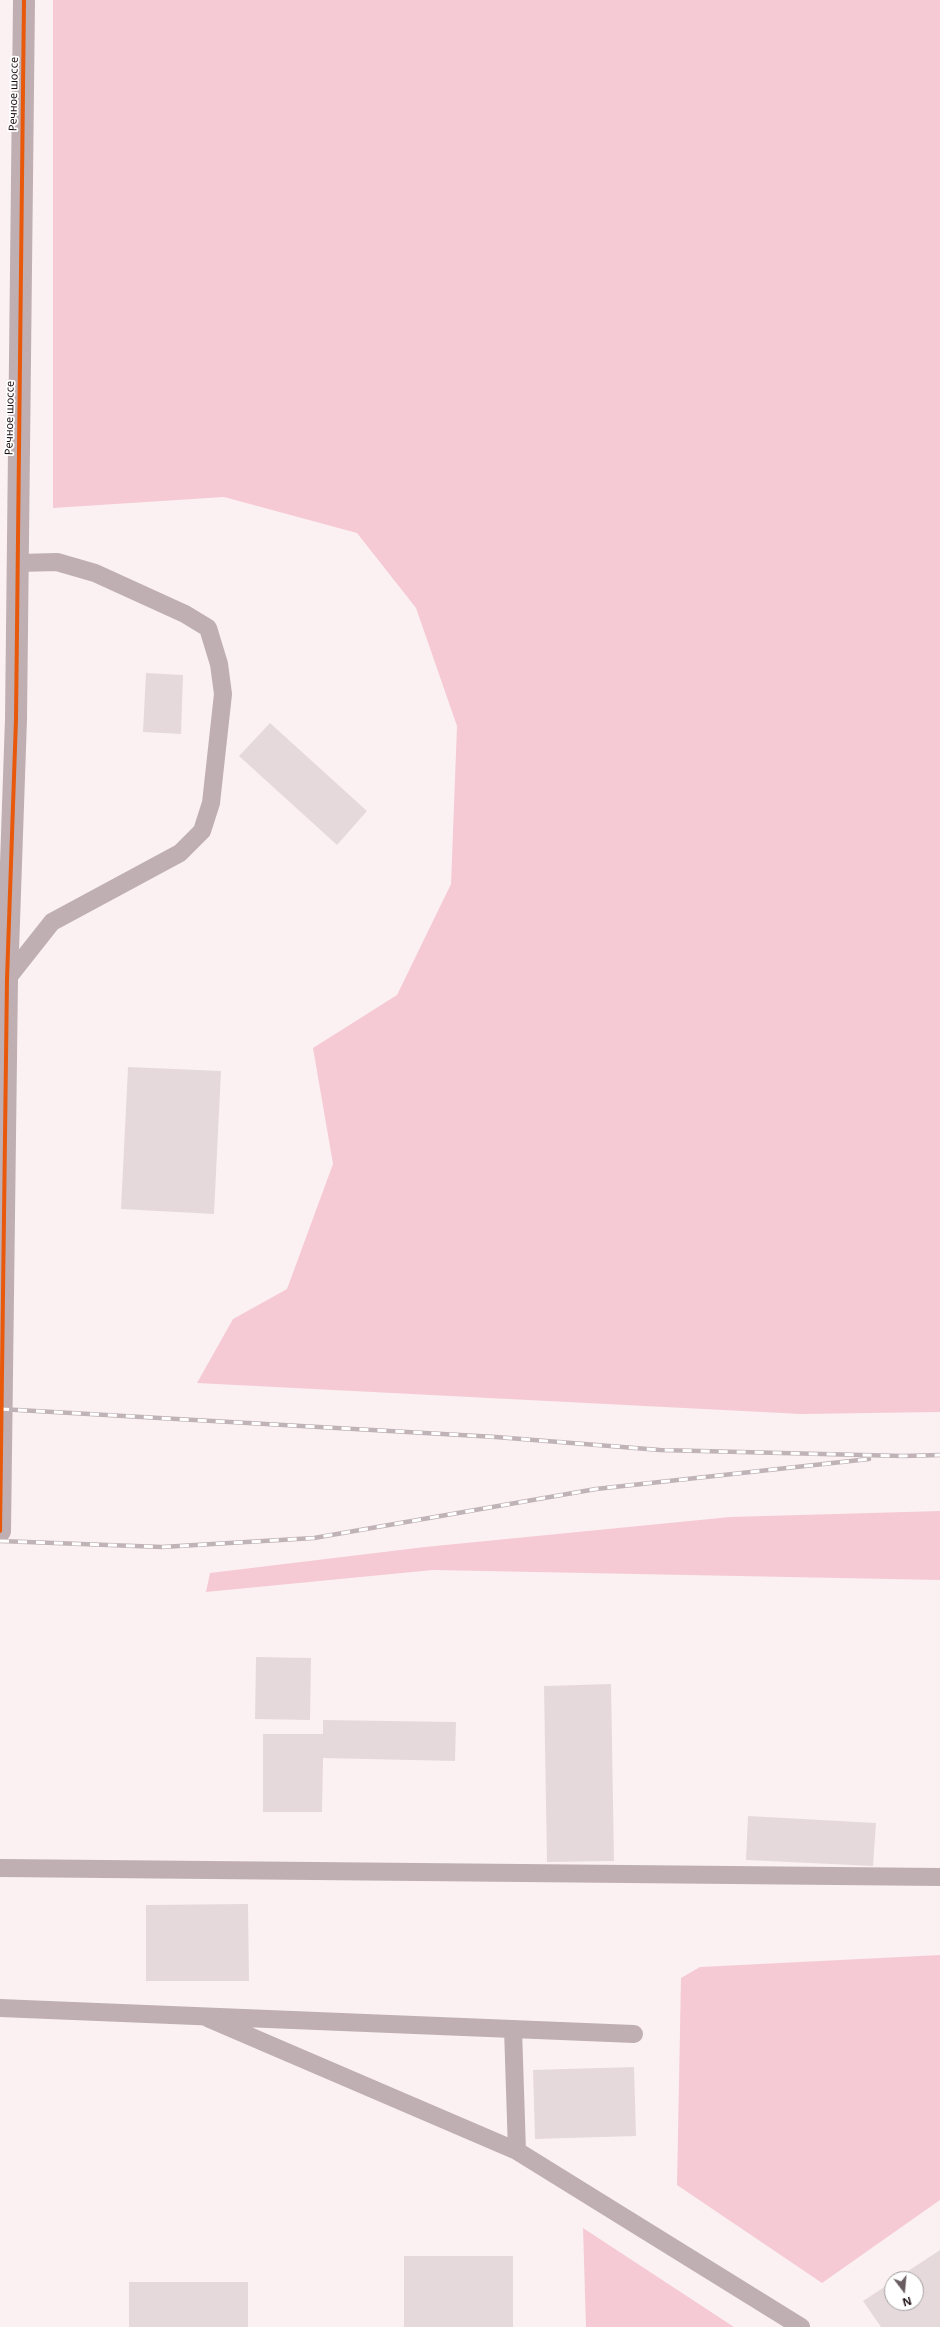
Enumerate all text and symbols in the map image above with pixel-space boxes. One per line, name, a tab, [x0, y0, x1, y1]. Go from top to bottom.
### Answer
street label: Речное шоссе	[7, 57, 21, 131]
street label: Речное шоссе	[3, 381, 17, 455]
north arrow	[884, 2271, 924, 2311]
text: N	[901, 2294, 914, 2310]

